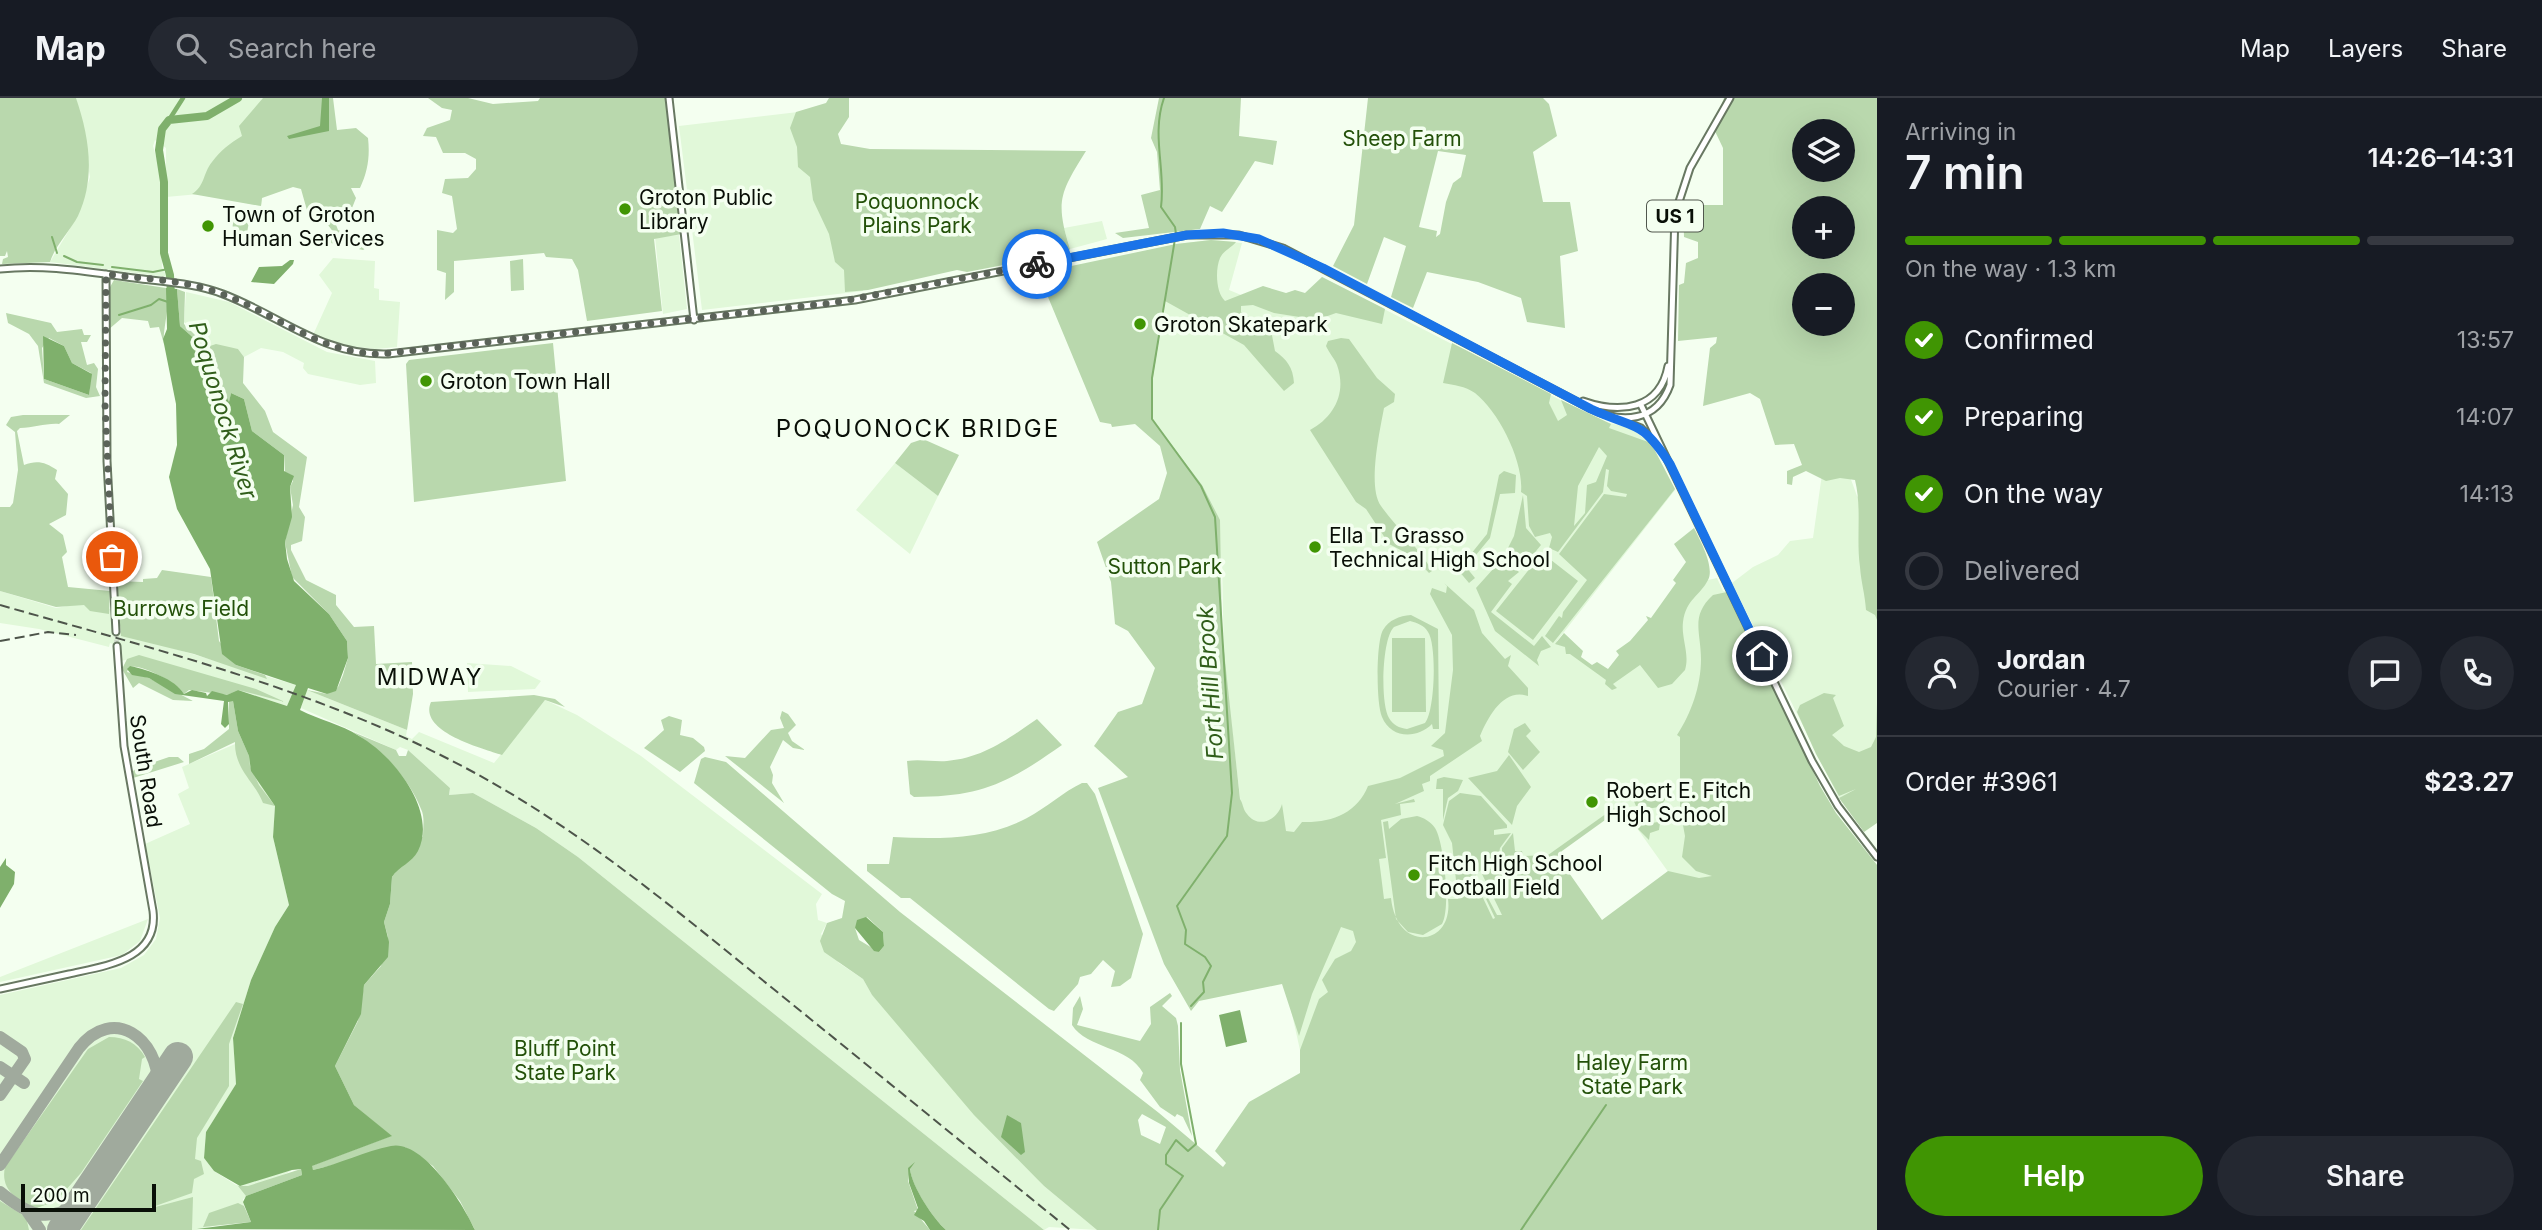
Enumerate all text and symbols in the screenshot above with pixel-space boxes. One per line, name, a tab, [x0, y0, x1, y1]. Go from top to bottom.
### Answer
search box	[148, 17, 638, 80]
text: Map	[35, 28, 106, 68]
icon: search	[172, 29, 210, 67]
text: Search here	[228, 33, 376, 64]
text: Map	[2240, 34, 2290, 63]
text: Layers	[2328, 34, 2403, 63]
text: Share	[2441, 34, 2507, 63]
text: Arriving in	[1905, 118, 2016, 146]
map controls	[1792, 119, 1855, 336]
button: layers	[1792, 119, 1855, 182]
park label: Sheep Farm	[1342, 126, 1462, 151]
text: 14:26–14:31	[2367, 142, 2514, 173]
text: 7 min	[1905, 144, 2025, 200]
place label: Groton Public Library	[639, 185, 773, 234]
park label: Poquonnock Plains Park	[855, 189, 980, 238]
button: +	[1792, 196, 1855, 259]
road number: US 1	[1647, 200, 1703, 232]
marker: Groton Public Library	[617, 201, 633, 217]
place label: Town of Groton Human Services	[222, 202, 385, 251]
marker: Town of Groton Human Services	[200, 218, 216, 234]
courier	[1002, 229, 1072, 299]
icon: bike	[1018, 245, 1056, 283]
text: On the way · 1.3 km	[1905, 255, 2116, 283]
button: −	[1792, 273, 1855, 336]
place label: Groton Skatepark	[1154, 312, 1328, 337]
marker: Groton Skatepark	[1132, 316, 1148, 332]
water label: Poquonock River	[183, 318, 264, 503]
icon: check	[1905, 321, 1943, 359]
text: Confirmed	[1964, 324, 2094, 355]
text: 13:57	[2457, 326, 2514, 354]
place label: Groton Town Hall	[440, 369, 611, 394]
marker: Groton Town Hall	[418, 373, 434, 389]
icon: check	[1905, 398, 1943, 436]
text: Preparing	[1964, 401, 2084, 432]
text: 14:07	[2456, 403, 2514, 431]
district label: POQUONOCK BRIDGE	[776, 414, 1060, 443]
icon: check	[1905, 475, 1943, 513]
text: On the way	[1964, 478, 2103, 509]
text: 14:13	[2460, 480, 2514, 508]
place label: Ella T. Grasso Technical High School	[1329, 523, 1550, 572]
pin	[82, 527, 142, 587]
icon: bag	[93, 538, 131, 576]
marker: Ella T. Grasso Technical High School	[1307, 539, 1323, 555]
park label: Sutton Park	[1108, 554, 1223, 579]
text: Delivered	[1964, 555, 2080, 586]
park label: Burrows Field	[113, 596, 249, 621]
water label: Fort Hill Brook	[1191, 605, 1229, 760]
pin	[1732, 626, 1792, 686]
button: person	[1905, 636, 1979, 710]
button: chat	[2348, 636, 2422, 710]
button: phone	[2440, 636, 2514, 710]
icon: home	[1743, 637, 1781, 675]
text: Jordan	[1997, 644, 2086, 675]
district label: MIDWAY	[377, 663, 483, 691]
text: Courier · 4.7	[1997, 675, 2131, 703]
street label: South Road	[125, 713, 167, 829]
text: Order #3961	[1905, 766, 2058, 797]
text: $23.27	[2424, 766, 2514, 797]
place label: Robert E. Fitch High School	[1606, 778, 1751, 827]
marker: Robert E. Fitch High School	[1584, 794, 1600, 810]
place label: Fitch High School Football Field	[1428, 851, 1603, 900]
marker: Fitch High School Football Field	[1406, 867, 1422, 883]
park label: Bluff Point State Park	[514, 1036, 616, 1085]
park label: Haley Farm State Park	[1576, 1050, 1688, 1099]
button: Help	[1905, 1136, 2203, 1216]
button: Share	[2217, 1136, 2514, 1216]
scale bar	[21, 1181, 156, 1213]
text: 200 m	[32, 1184, 90, 1207]

